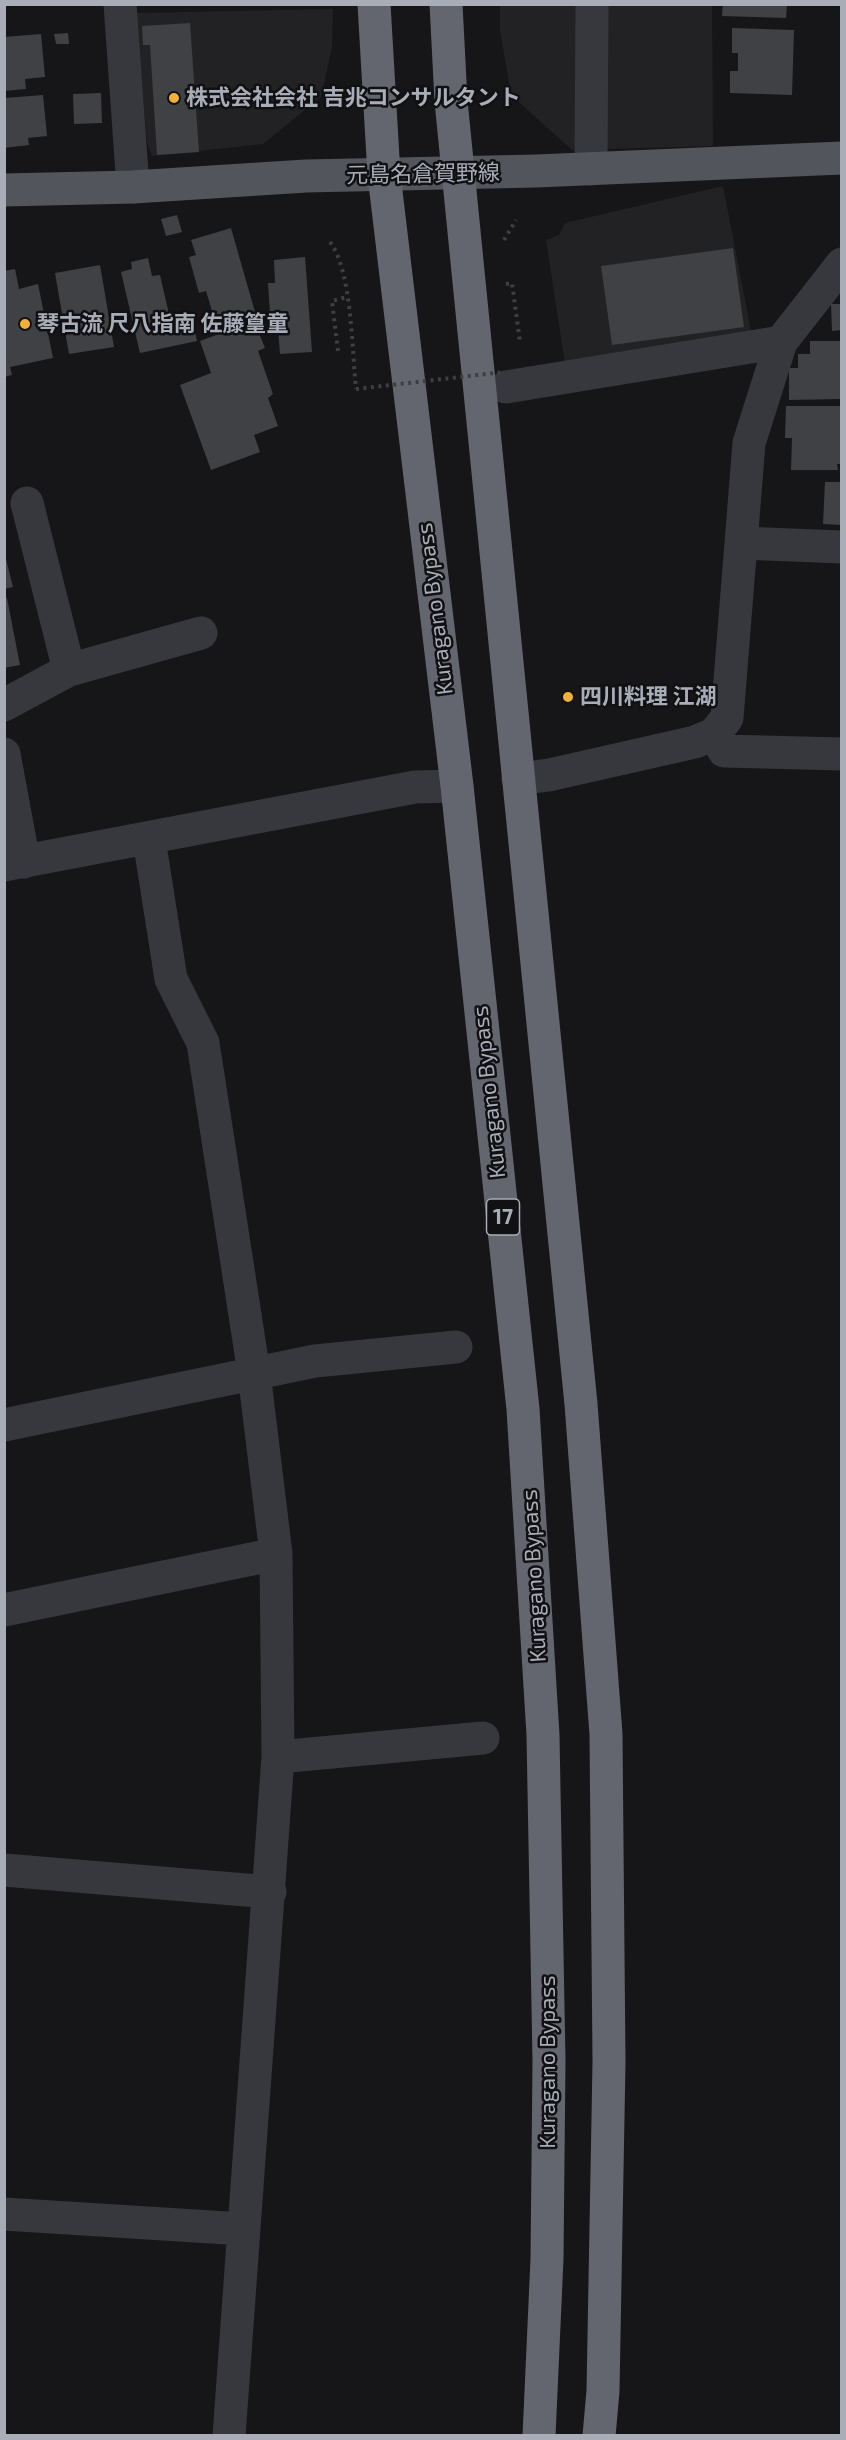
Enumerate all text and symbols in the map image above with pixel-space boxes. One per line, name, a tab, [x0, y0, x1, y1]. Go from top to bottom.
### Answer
place label: 株式会社会社 吉兆コンサルタント	[186, 85, 521, 111]
marker: 株式会社会社 吉兆コンサルタント	[167, 91, 181, 105]
street label: 元島名倉賀野線	[346, 159, 500, 189]
place label: 琴古流 尺八指南 佐藤篁童	[37, 311, 289, 337]
marker: 琴古流 尺八指南 佐藤篁童	[18, 317, 32, 331]
street label: Kuragano Bypass	[411, 521, 459, 697]
place label: 四川料理 江湖	[580, 684, 717, 710]
marker: 四川料理 江湖	[561, 690, 575, 704]
street label: Kuragano Bypass	[467, 1004, 511, 1180]
road number: 17	[486, 1199, 520, 1235]
street label: Kuragano Bypass	[516, 1489, 552, 1663]
street label: Kuragano Bypass	[535, 1975, 561, 2149]

